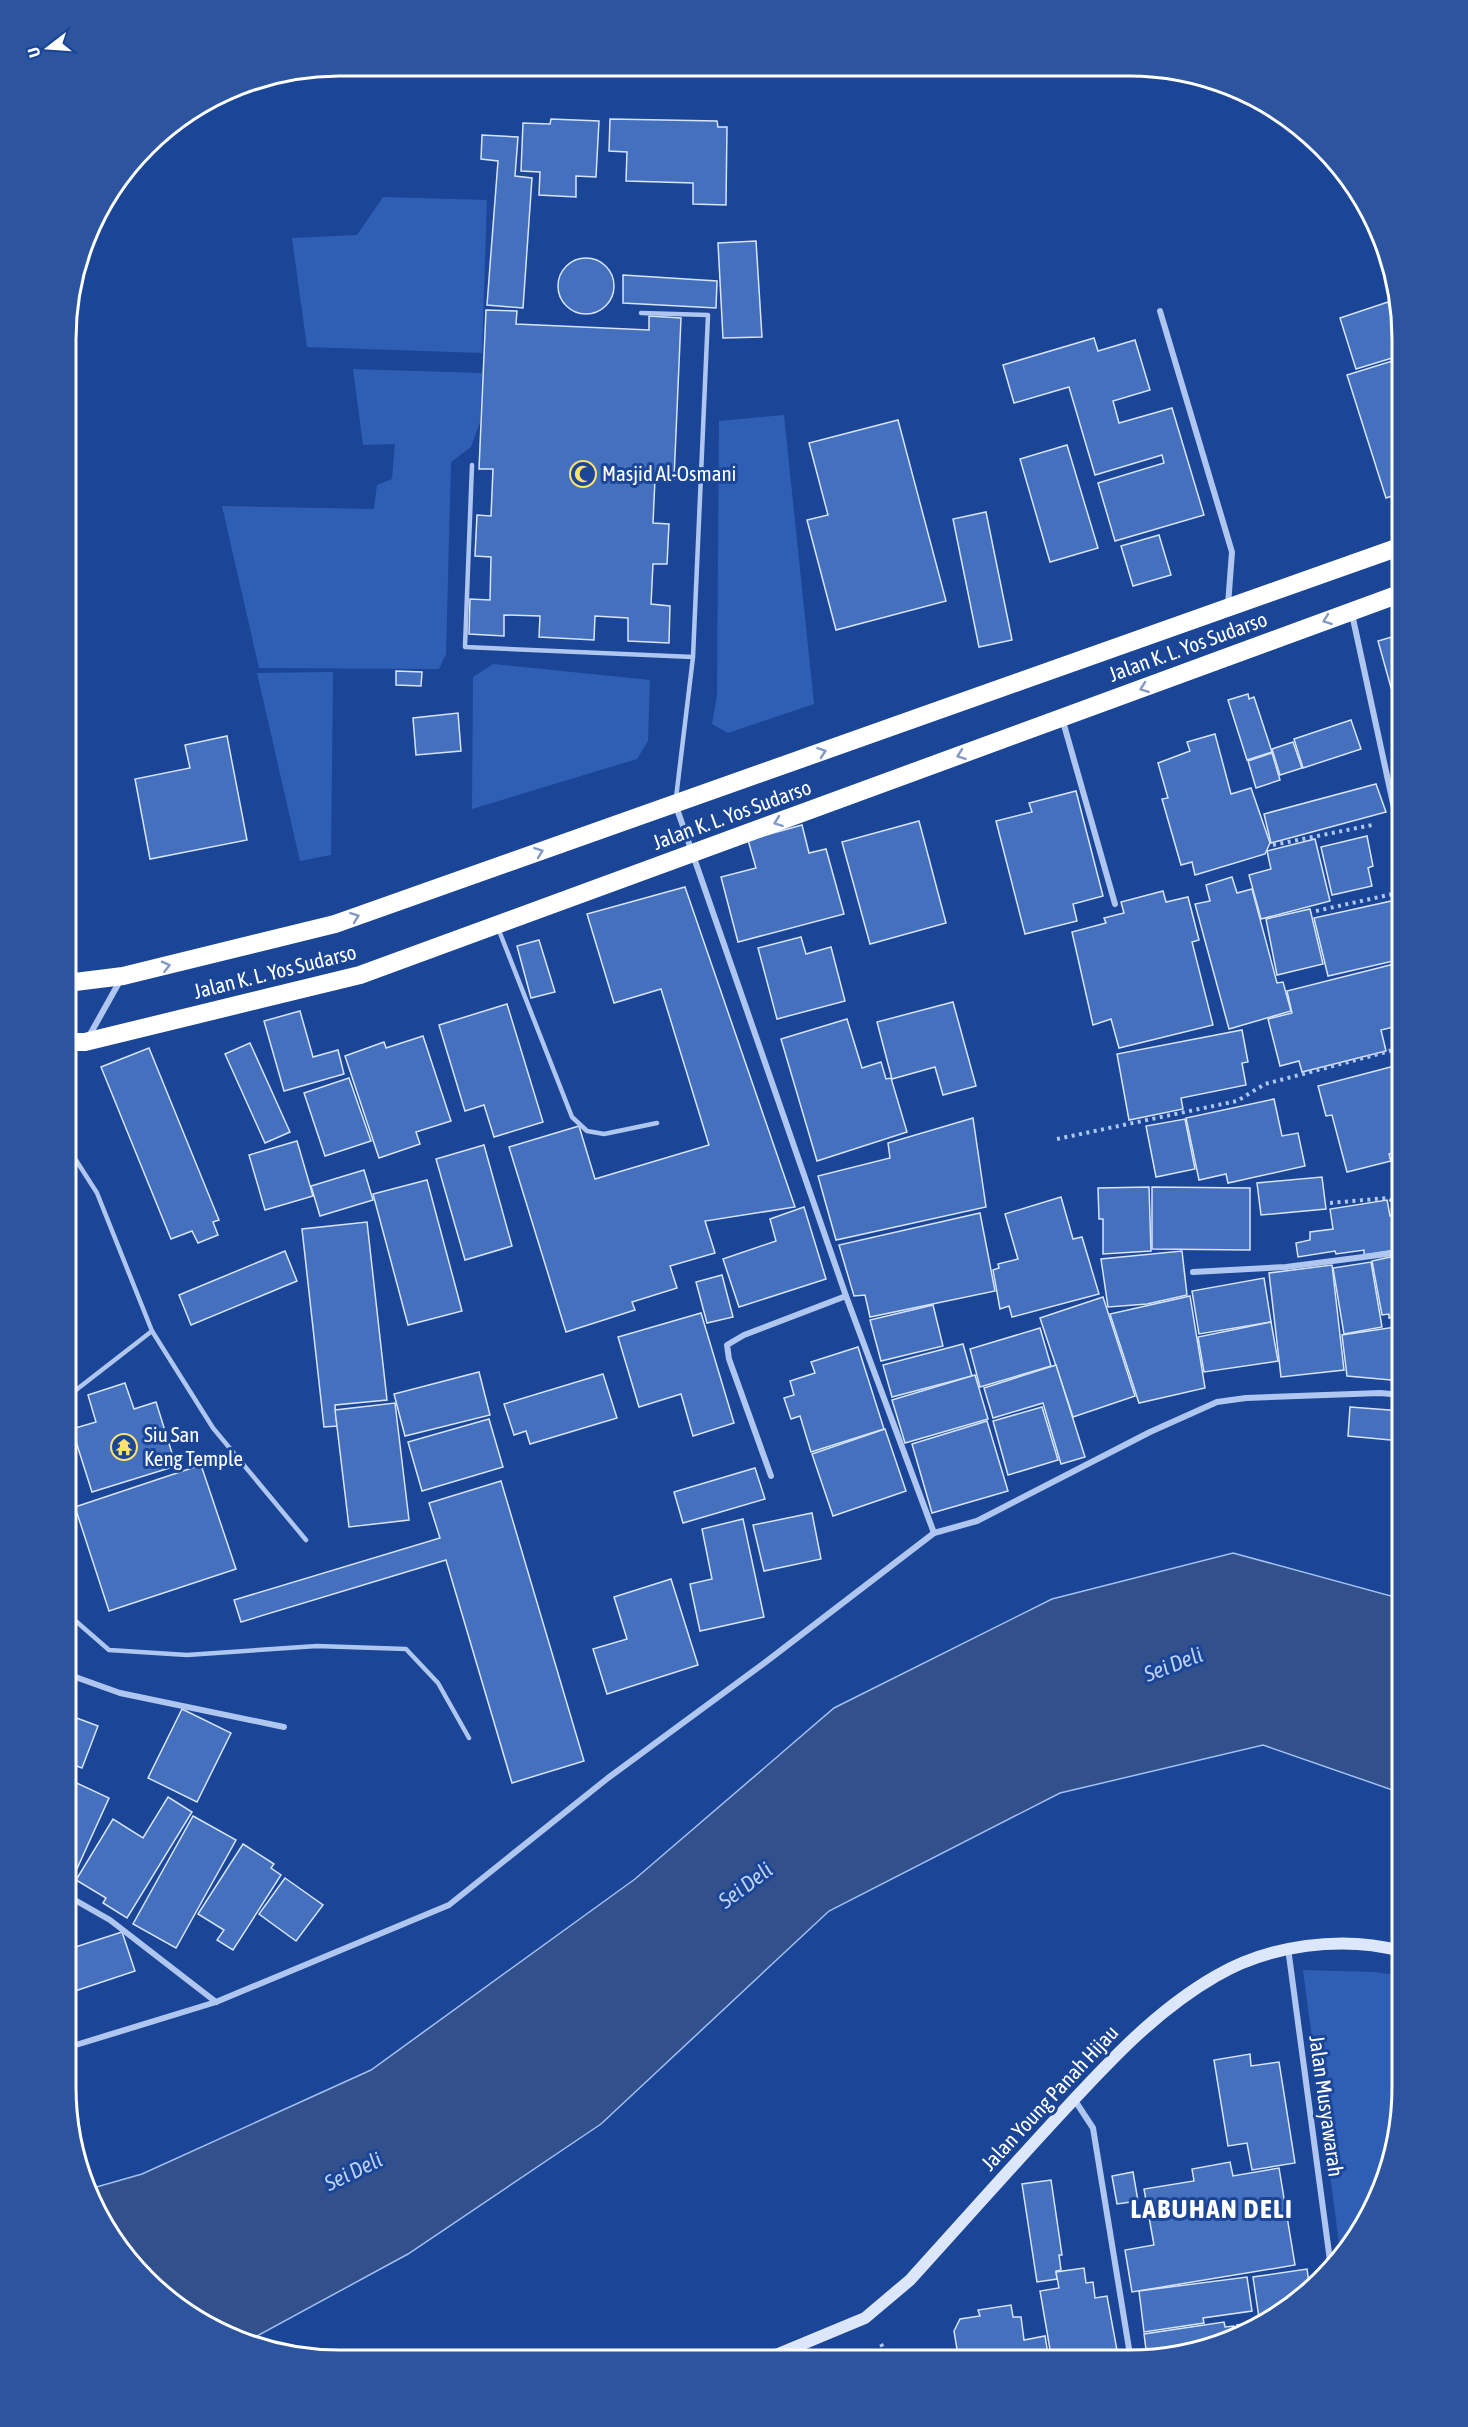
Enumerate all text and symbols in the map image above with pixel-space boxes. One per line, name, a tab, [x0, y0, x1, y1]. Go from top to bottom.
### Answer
north arrow	[18, 18, 78, 78]
text: U	[24, 45, 44, 60]
mosque icon: Masjid Al-Osmani	[568, 459, 598, 489]
place label: Masjid Al-Osmani	[602, 461, 736, 485]
street label: Jalan K. L. Yos Sudarso	[1105, 606, 1270, 686]
one-way arrow	[1322, 613, 1333, 626]
one-way arrow	[1139, 680, 1150, 693]
one-way arrow	[816, 747, 827, 760]
one-way arrow	[956, 747, 967, 760]
street label: Jalan K. L. Yos Sudarso	[649, 774, 814, 854]
one-way arrow	[773, 815, 784, 827]
one-way arrow	[533, 846, 544, 859]
one-way arrow	[349, 912, 360, 925]
street label: Jalan K. L. Yos Sudarso	[191, 939, 359, 1003]
one-way arrow	[161, 960, 171, 973]
place label: Siu San Keng Temple	[144, 1422, 243, 1470]
temple icon: Siu San Keng Temple	[109, 1432, 139, 1462]
water label: Sei Deli	[1139, 1641, 1206, 1687]
water label: Sei Deli	[712, 1856, 777, 1914]
street label: Jalan Young Panah Hijau	[976, 2020, 1123, 2175]
street label: Jalan Musyawarah	[1305, 2034, 1349, 2178]
water label: Sei Deli	[319, 2146, 386, 2196]
district label: LABUHAN DELI	[1131, 2193, 1293, 2224]

